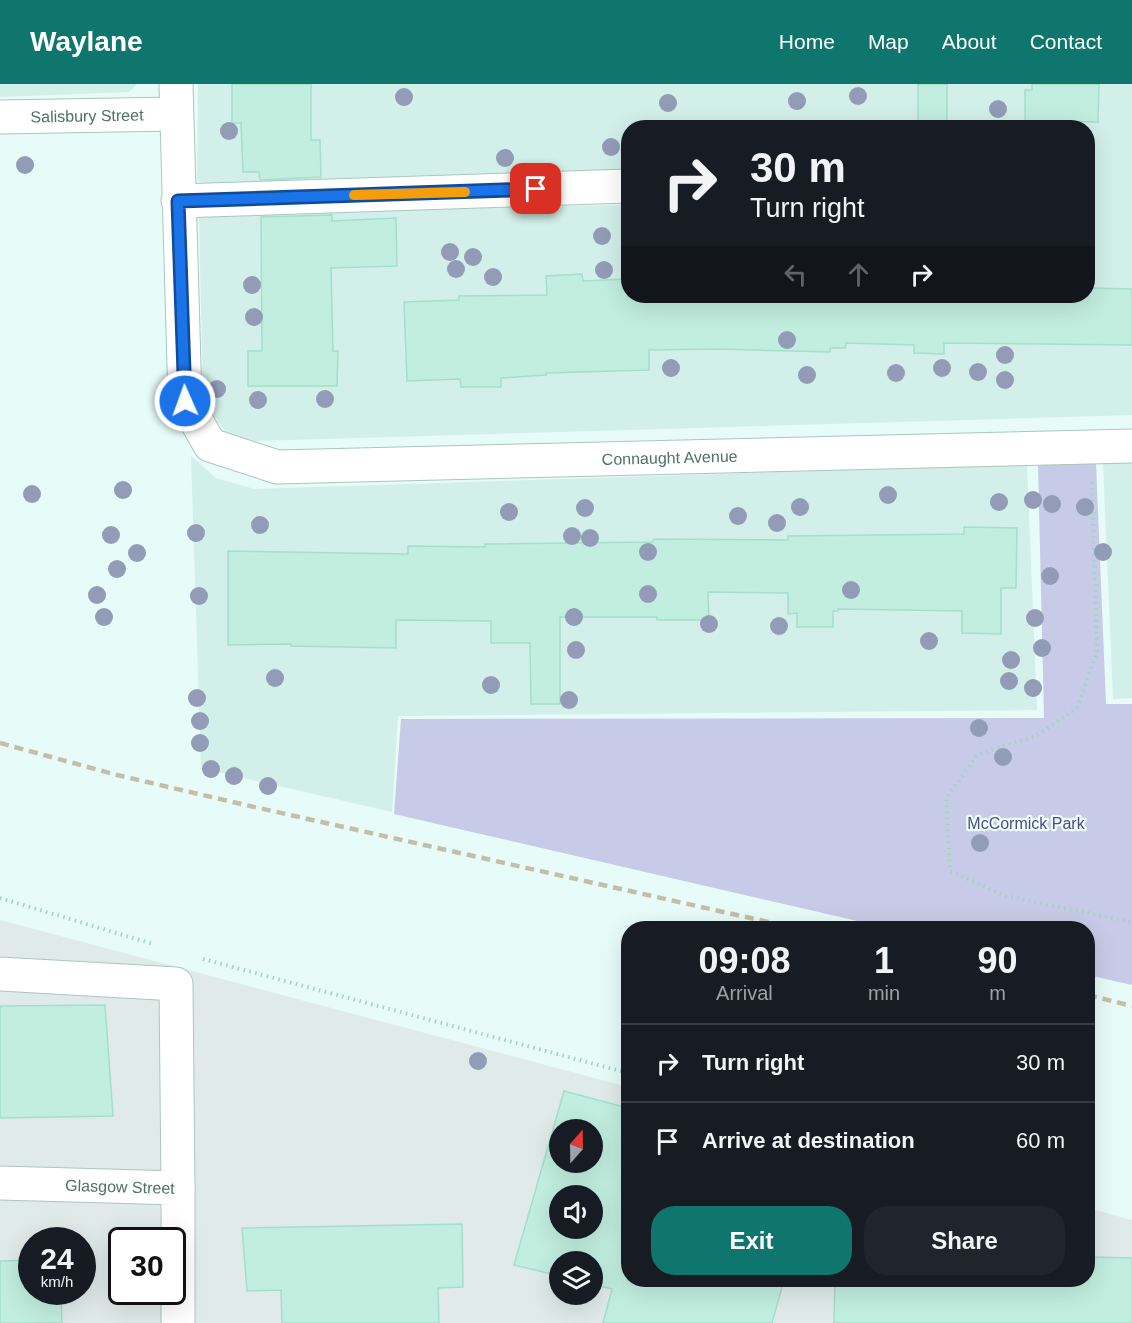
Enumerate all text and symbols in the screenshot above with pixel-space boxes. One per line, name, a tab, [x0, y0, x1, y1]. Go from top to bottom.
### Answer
text: Waylane	[30, 26, 143, 57]
text: Home	[779, 30, 835, 53]
text: Map	[868, 30, 909, 53]
text: About	[942, 30, 997, 53]
text: Contact	[1030, 30, 1102, 53]
street label: Salisbury Street	[30, 107, 144, 125]
icon: right	[651, 144, 729, 222]
text: 30 m	[750, 144, 846, 191]
pin	[510, 163, 561, 214]
icon: arrive	[519, 172, 552, 205]
text: Turn right	[750, 193, 865, 223]
icon: left	[779, 258, 812, 291]
icon: ahead	[842, 258, 875, 291]
icon: right	[905, 258, 938, 291]
position arrow	[153, 369, 217, 433]
street label: Connaught Avenue	[601, 448, 738, 468]
park label: McCormick Park	[967, 815, 1086, 832]
text: 09:08	[698, 940, 790, 981]
text: 1	[874, 940, 894, 981]
text: 90	[978, 940, 1018, 981]
text: Arrival	[716, 982, 773, 1004]
text: min	[868, 982, 900, 1004]
text: m	[989, 982, 1006, 1004]
icon: right	[651, 1047, 684, 1080]
text: Turn right	[702, 1050, 804, 1075]
text: 30 m	[1016, 1050, 1065, 1075]
north arrow	[549, 1119, 603, 1173]
map controls	[549, 1119, 603, 1305]
icon: arrive	[651, 1125, 684, 1158]
text: Arrive at destination	[702, 1128, 915, 1153]
text: 60 m	[1016, 1128, 1065, 1153]
street label: Glasgow Street	[65, 1177, 175, 1197]
button: sound	[549, 1185, 603, 1239]
button: Exit	[651, 1206, 852, 1275]
button: Share	[864, 1206, 1065, 1275]
speed limit sign: 30	[108, 1227, 186, 1305]
text: 24	[40, 1242, 74, 1275]
button: layers	[549, 1251, 603, 1305]
text: km/h	[41, 1273, 73, 1290]

